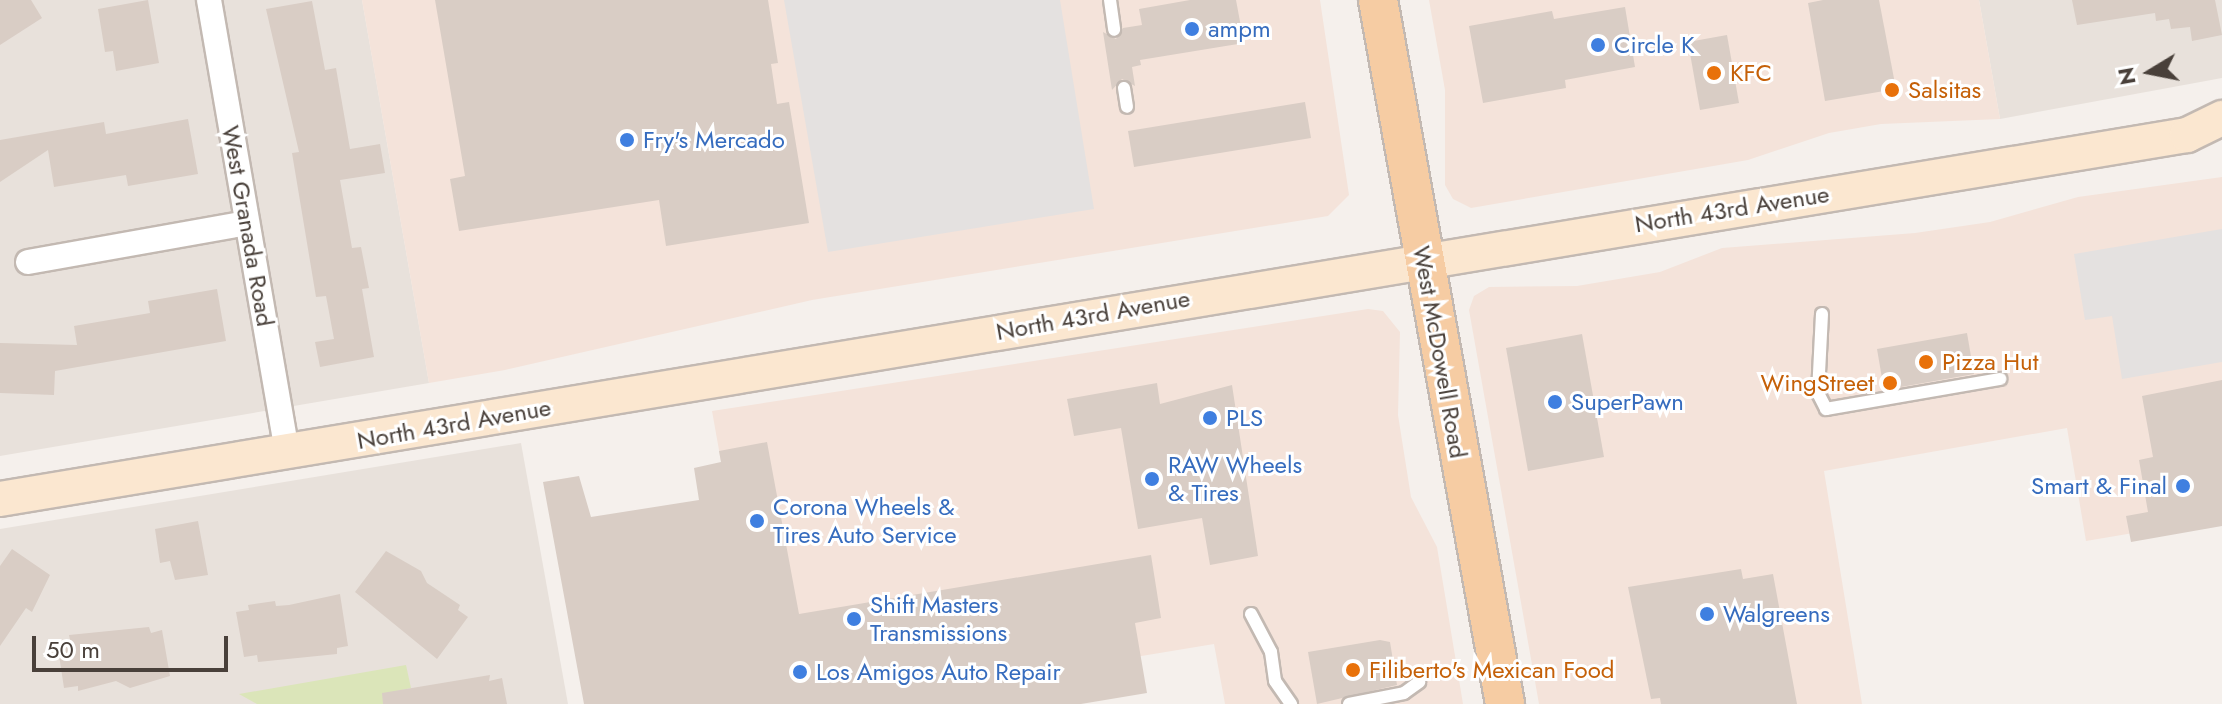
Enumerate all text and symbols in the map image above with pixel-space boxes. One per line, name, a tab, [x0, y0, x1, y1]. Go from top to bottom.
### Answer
place label: ampm	[1208, 15, 1271, 43]
marker: ampm	[1183, 20, 1201, 38]
place label: Circle K	[1614, 31, 1695, 59]
north arrow	[2110, 32, 2190, 112]
marker: Circle K	[1589, 36, 1607, 54]
place label: KFC	[1730, 59, 1772, 87]
marker: KFC	[1705, 64, 1723, 82]
text: N	[2109, 65, 2144, 88]
place label: Salsitas	[1908, 76, 1981, 104]
marker: Salsitas	[1883, 81, 1901, 99]
street label: West Granada Road	[216, 123, 280, 329]
place label: Fry's Mercado	[643, 126, 785, 154]
marker: Fry's Mercado	[618, 131, 636, 149]
street label: North 43rd Avenue	[1633, 179, 1831, 239]
street label: West McDowell Road	[1407, 244, 1473, 460]
street label: North 43rd Avenue	[994, 284, 1192, 346]
place label: Pizza Hut	[1942, 348, 2038, 376]
marker: Pizza Hut	[1917, 353, 1935, 371]
place label: WingStreet	[1760, 369, 1874, 397]
marker: WingStreet	[1881, 374, 1899, 392]
place label: SuperPawn	[1571, 388, 1684, 416]
street label: North 43rd Avenue	[355, 393, 553, 455]
marker: SuperPawn	[1546, 393, 1564, 411]
place label: PLS	[1226, 404, 1263, 432]
marker: PLS	[1201, 409, 1219, 427]
place label: RAW Wheels & Tires	[1168, 451, 1302, 507]
marker: RAW Wheels & Tires	[1143, 470, 1161, 488]
place label: Smart & Final	[2031, 472, 2167, 500]
marker: Smart & Final	[2174, 477, 2192, 495]
place label: Corona Wheels & Tires Auto Service	[773, 493, 957, 549]
marker: Corona Wheels & Tires Auto Service	[748, 512, 766, 530]
place label: Shift Masters Transmissions	[870, 591, 1007, 647]
place label: Walgreens	[1723, 600, 1830, 628]
marker: Walgreens	[1698, 605, 1716, 623]
marker: Shift Masters Transmissions	[845, 610, 863, 628]
scale bar	[36, 620, 232, 670]
text: 50 m	[46, 632, 100, 667]
place label: Filiberto's Mexican Food	[1369, 656, 1614, 684]
place label: Los Amigos Auto Repair	[816, 658, 1061, 686]
marker: Filiberto's Mexican Food	[1344, 661, 1362, 679]
marker: Los Amigos Auto Repair	[791, 663, 809, 681]

